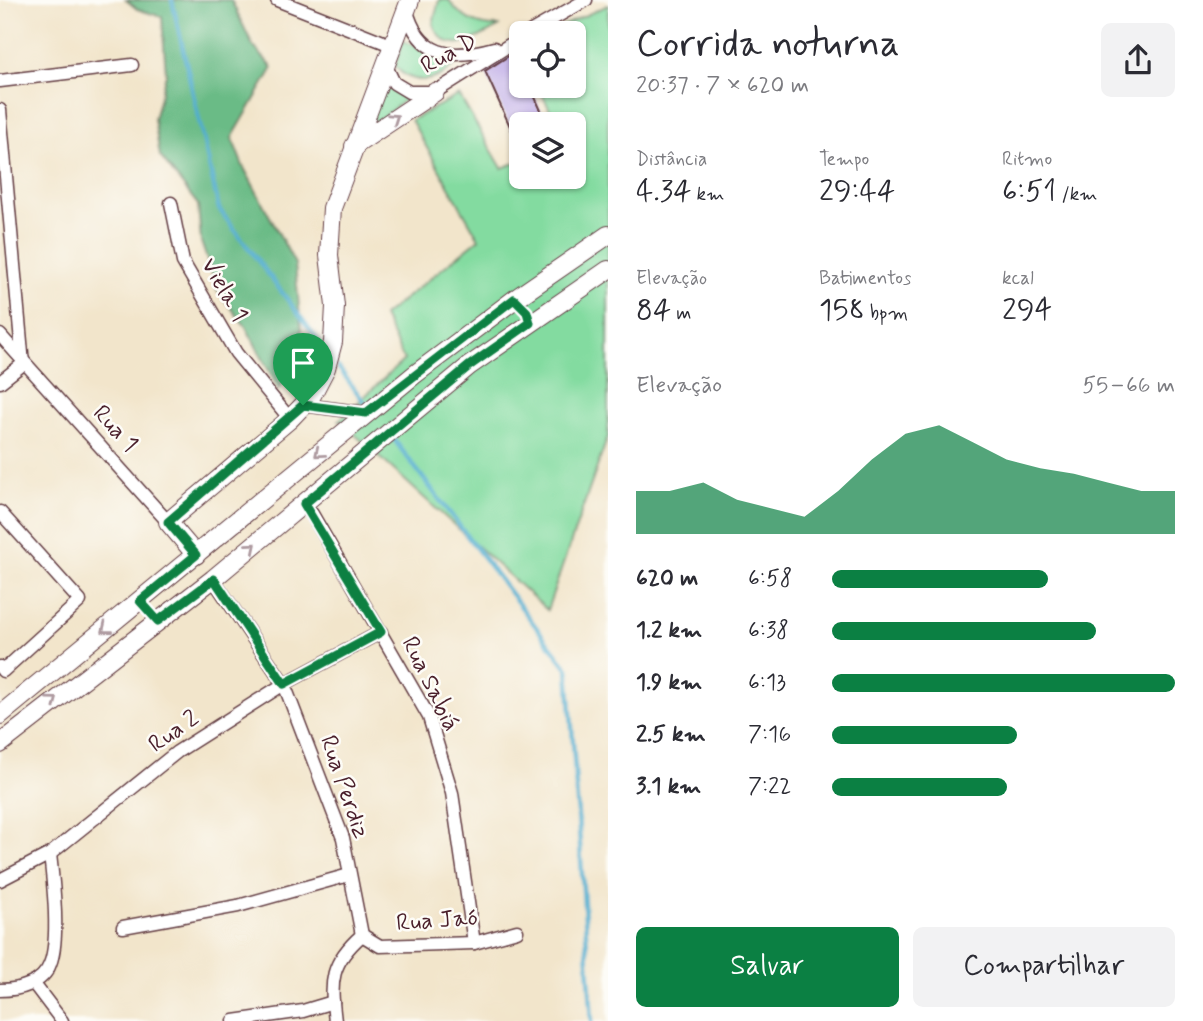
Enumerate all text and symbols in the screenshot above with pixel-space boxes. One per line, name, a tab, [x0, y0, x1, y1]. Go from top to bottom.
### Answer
text: Corrida noturna	[636, 20, 900, 69]
map controls	[509, 21, 586, 189]
button: locate	[509, 21, 586, 98]
button: share	[1101, 23, 1175, 97]
street label: Rua D	[415, 26, 483, 82]
text: 20:37 · 7 × 620 m	[636, 71, 809, 101]
button: layers	[509, 112, 586, 189]
one-way arrow	[386, 114, 399, 126]
text: Distância	[636, 147, 707, 172]
text: Tempo	[819, 147, 869, 172]
text: Ritmo	[1002, 147, 1052, 172]
text: 4.34	[636, 172, 691, 211]
text: 29:44	[819, 172, 895, 211]
text: 6:51	[1002, 172, 1056, 211]
text: km	[691, 182, 724, 207]
text: /km	[1056, 182, 1097, 207]
street label: Viela 1	[193, 252, 255, 328]
text: Elevação	[636, 266, 707, 291]
text: Batimentos	[819, 266, 911, 291]
text: kcal	[1002, 266, 1034, 291]
text: 84	[636, 291, 671, 330]
text: 158	[819, 291, 865, 330]
text: 294	[1002, 291, 1052, 330]
text: m	[671, 301, 691, 326]
text: bpm	[865, 301, 908, 326]
pin	[273, 333, 333, 405]
icon: arrive	[284, 344, 322, 382]
text: Elevação	[636, 371, 722, 401]
text: 55–66 m	[1082, 371, 1175, 401]
street label: Rua 1	[85, 399, 145, 459]
one-way arrow	[314, 445, 327, 457]
one-way arrow	[245, 542, 257, 555]
text: 620 m	[636, 564, 698, 594]
text: 6:58	[748, 564, 792, 594]
text: 1.2 km	[636, 616, 702, 646]
text: 6:38	[748, 616, 789, 646]
one-way arrow	[101, 621, 113, 634]
street label: Rua Sabiá	[394, 631, 466, 737]
text: 1.9 km	[636, 668, 702, 698]
text: 6:13	[748, 668, 786, 698]
one-way arrow	[45, 696, 58, 709]
street label: Rua 2	[143, 703, 206, 760]
text: 2.5 km	[636, 720, 706, 750]
text: 7:16	[748, 720, 791, 750]
street label: Rua Perdiz	[312, 731, 376, 843]
text: 3.1 km	[636, 772, 701, 802]
text: 7:22	[748, 772, 792, 802]
street label: Rua Jaó	[395, 903, 479, 939]
button: Salvar	[636, 927, 899, 1007]
button: Compartilhar	[913, 927, 1175, 1007]

